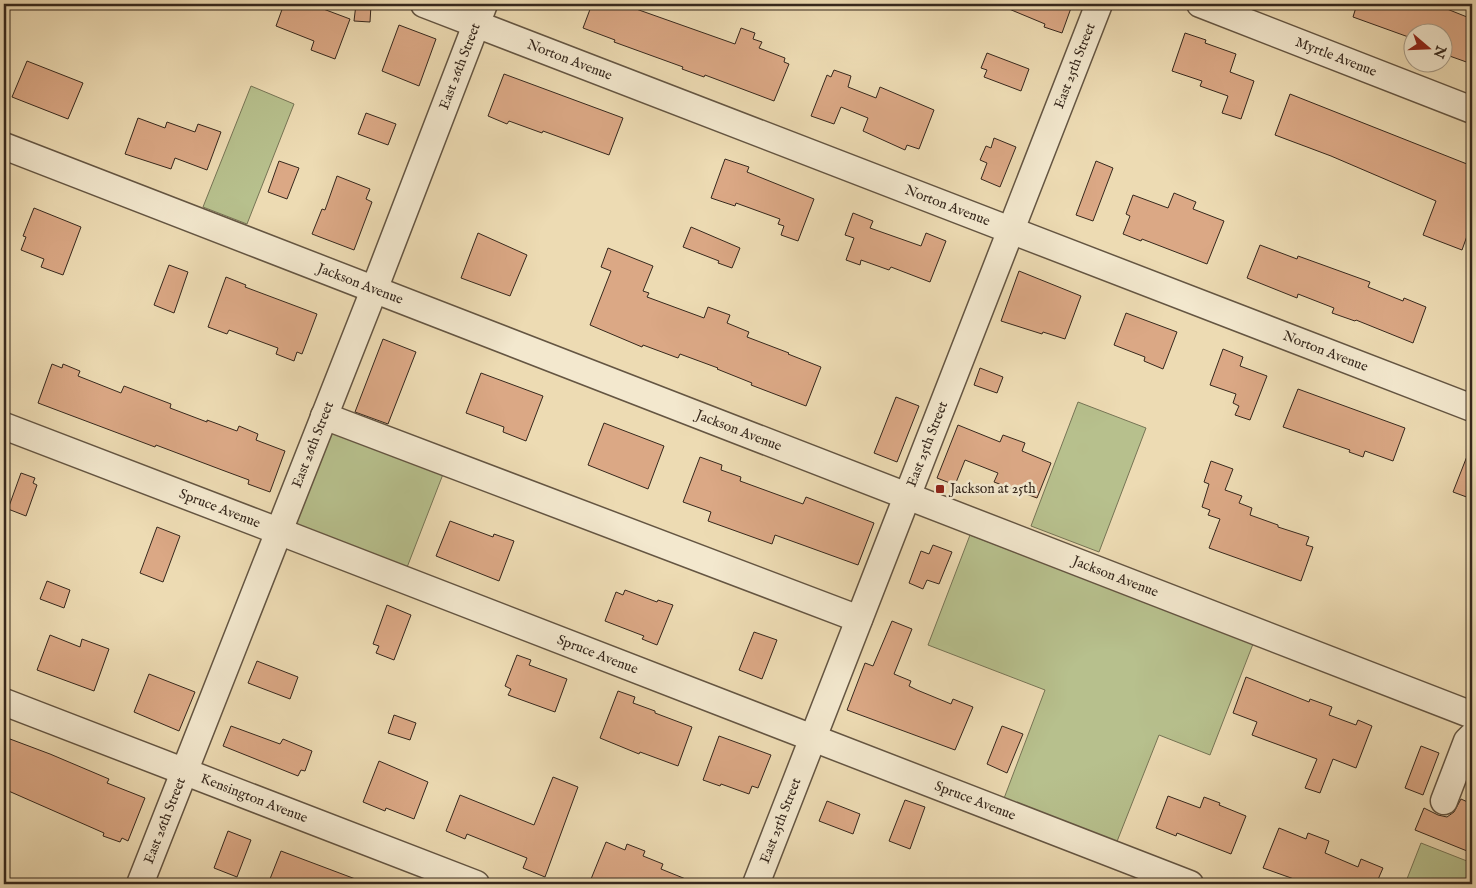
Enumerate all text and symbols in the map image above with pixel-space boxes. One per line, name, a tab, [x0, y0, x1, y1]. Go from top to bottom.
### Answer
street label: East 26th Street	[435, 20, 485, 112]
street label: East 25th Street	[1050, 20, 1100, 111]
north arrow	[1404, 22, 1454, 72]
street label: Myrtle Avenue	[1293, 33, 1380, 81]
street label: Norton Avenue	[524, 36, 615, 85]
text: N	[1429, 42, 1450, 61]
street label: Norton Avenue	[902, 181, 993, 231]
street label: Jackson Avenue	[313, 259, 406, 309]
street label: Norton Avenue	[1280, 327, 1371, 376]
street label: East 26th Street	[288, 399, 338, 491]
street label: East 25th Street	[903, 399, 952, 490]
street label: Jackson Avenue	[691, 405, 785, 456]
place label: Jackson at 25th	[948, 480, 1036, 498]
marker: Jackson at 25th	[934, 483, 946, 495]
street label: Spruce Avenue	[177, 485, 263, 533]
street label: Jackson Avenue	[1068, 551, 1162, 602]
street label: Spruce Avenue	[554, 631, 641, 679]
street label: Kensington Avenue	[198, 770, 311, 827]
street label: East 26th Street	[140, 775, 190, 866]
street label: East 25th Street	[756, 775, 806, 866]
street label: Spruce Avenue	[932, 777, 1019, 825]

